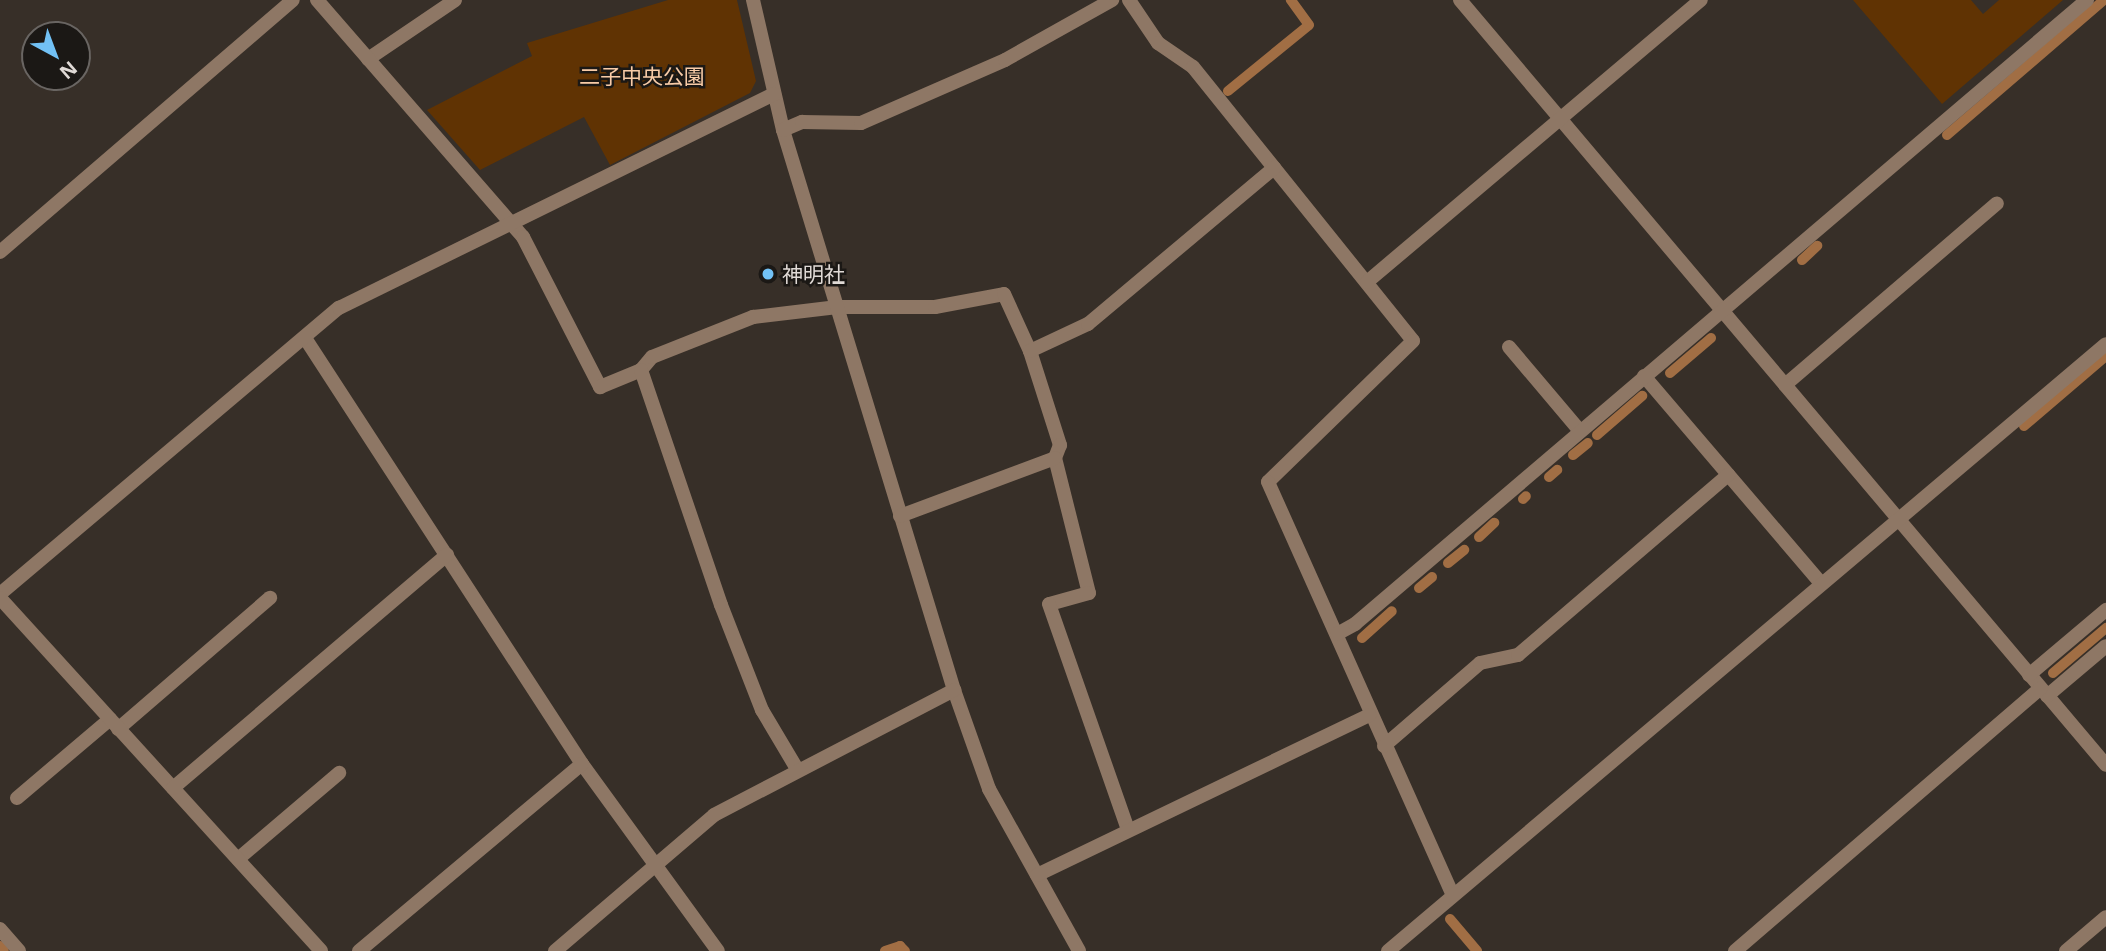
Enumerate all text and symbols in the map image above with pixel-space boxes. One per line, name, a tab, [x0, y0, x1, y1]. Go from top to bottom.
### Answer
north arrow	[21, 21, 91, 91]
text: N	[54, 55, 83, 85]
park label: 二子中央公園	[579, 63, 705, 89]
place label: 神明社	[782, 261, 845, 287]
marker: 神明社	[760, 266, 776, 282]

